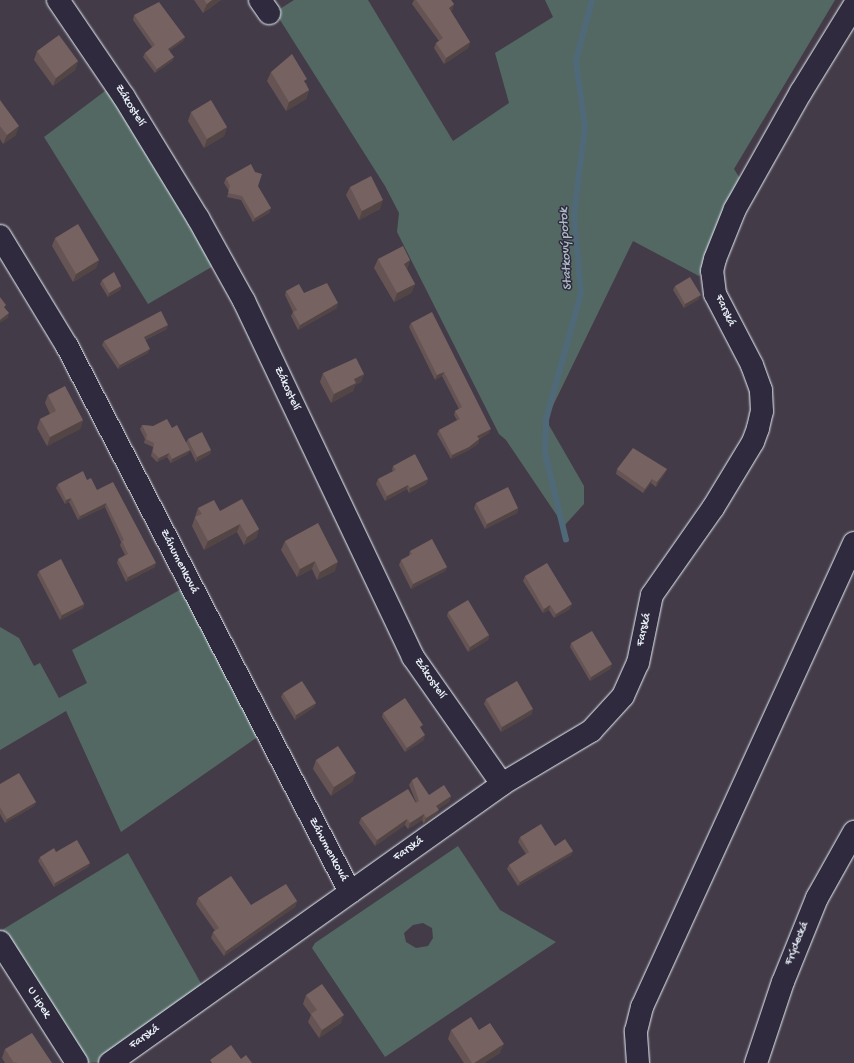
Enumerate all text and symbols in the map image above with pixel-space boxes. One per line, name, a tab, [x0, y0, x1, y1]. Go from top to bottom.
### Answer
street label: Zákostelí	[111, 82, 147, 130]
water label: Statkový potok	[557, 207, 577, 291]
street label: Farská	[710, 293, 738, 329]
street label: Zákostelí	[270, 365, 302, 413]
street label: Záhumenková	[156, 527, 200, 597]
street label: Farská	[634, 612, 656, 648]
street label: Zákostelí	[410, 656, 448, 702]
street label: Záhumenková	[304, 816, 350, 884]
street label: Farská	[391, 834, 427, 866]
street label: Frýdecká	[783, 920, 813, 968]
street label: U Lipek	[23, 985, 53, 1021]
street label: Farská	[127, 1022, 163, 1054]

